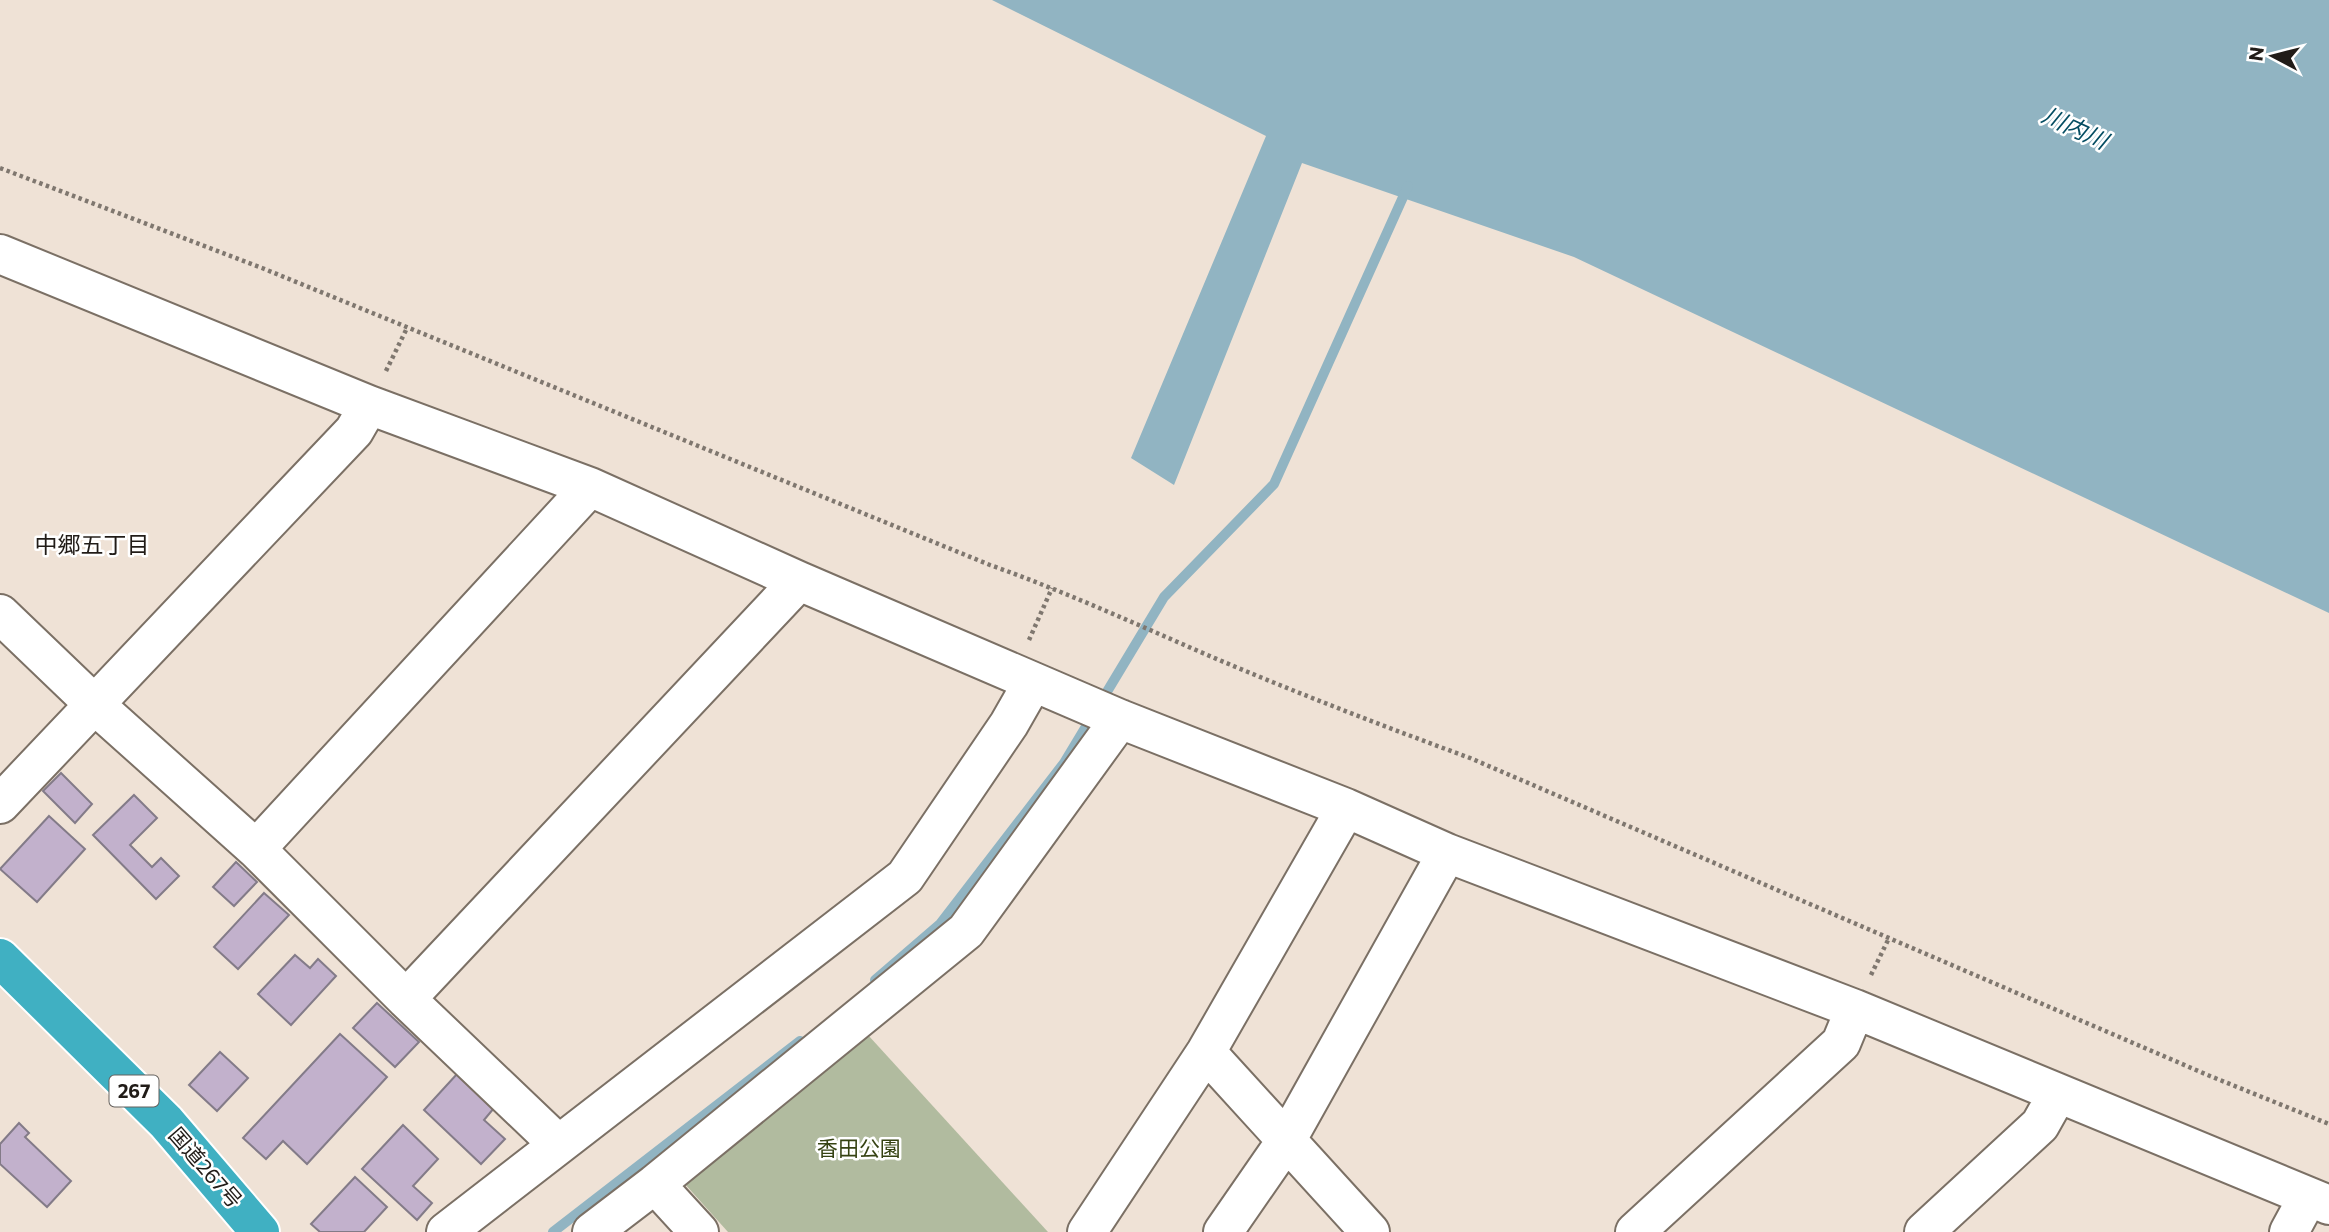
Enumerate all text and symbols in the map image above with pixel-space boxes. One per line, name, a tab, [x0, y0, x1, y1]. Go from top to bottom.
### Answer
north arrow	[2238, 21, 2308, 91]
text: N	[2243, 45, 2268, 62]
water label: 川内川	[2038, 100, 2115, 156]
district label: 中郷五丁目	[35, 530, 150, 558]
road number: 267	[110, 1076, 158, 1106]
street label: 国道267号	[164, 1122, 248, 1212]
park label: 香田公園	[817, 1135, 901, 1160]

